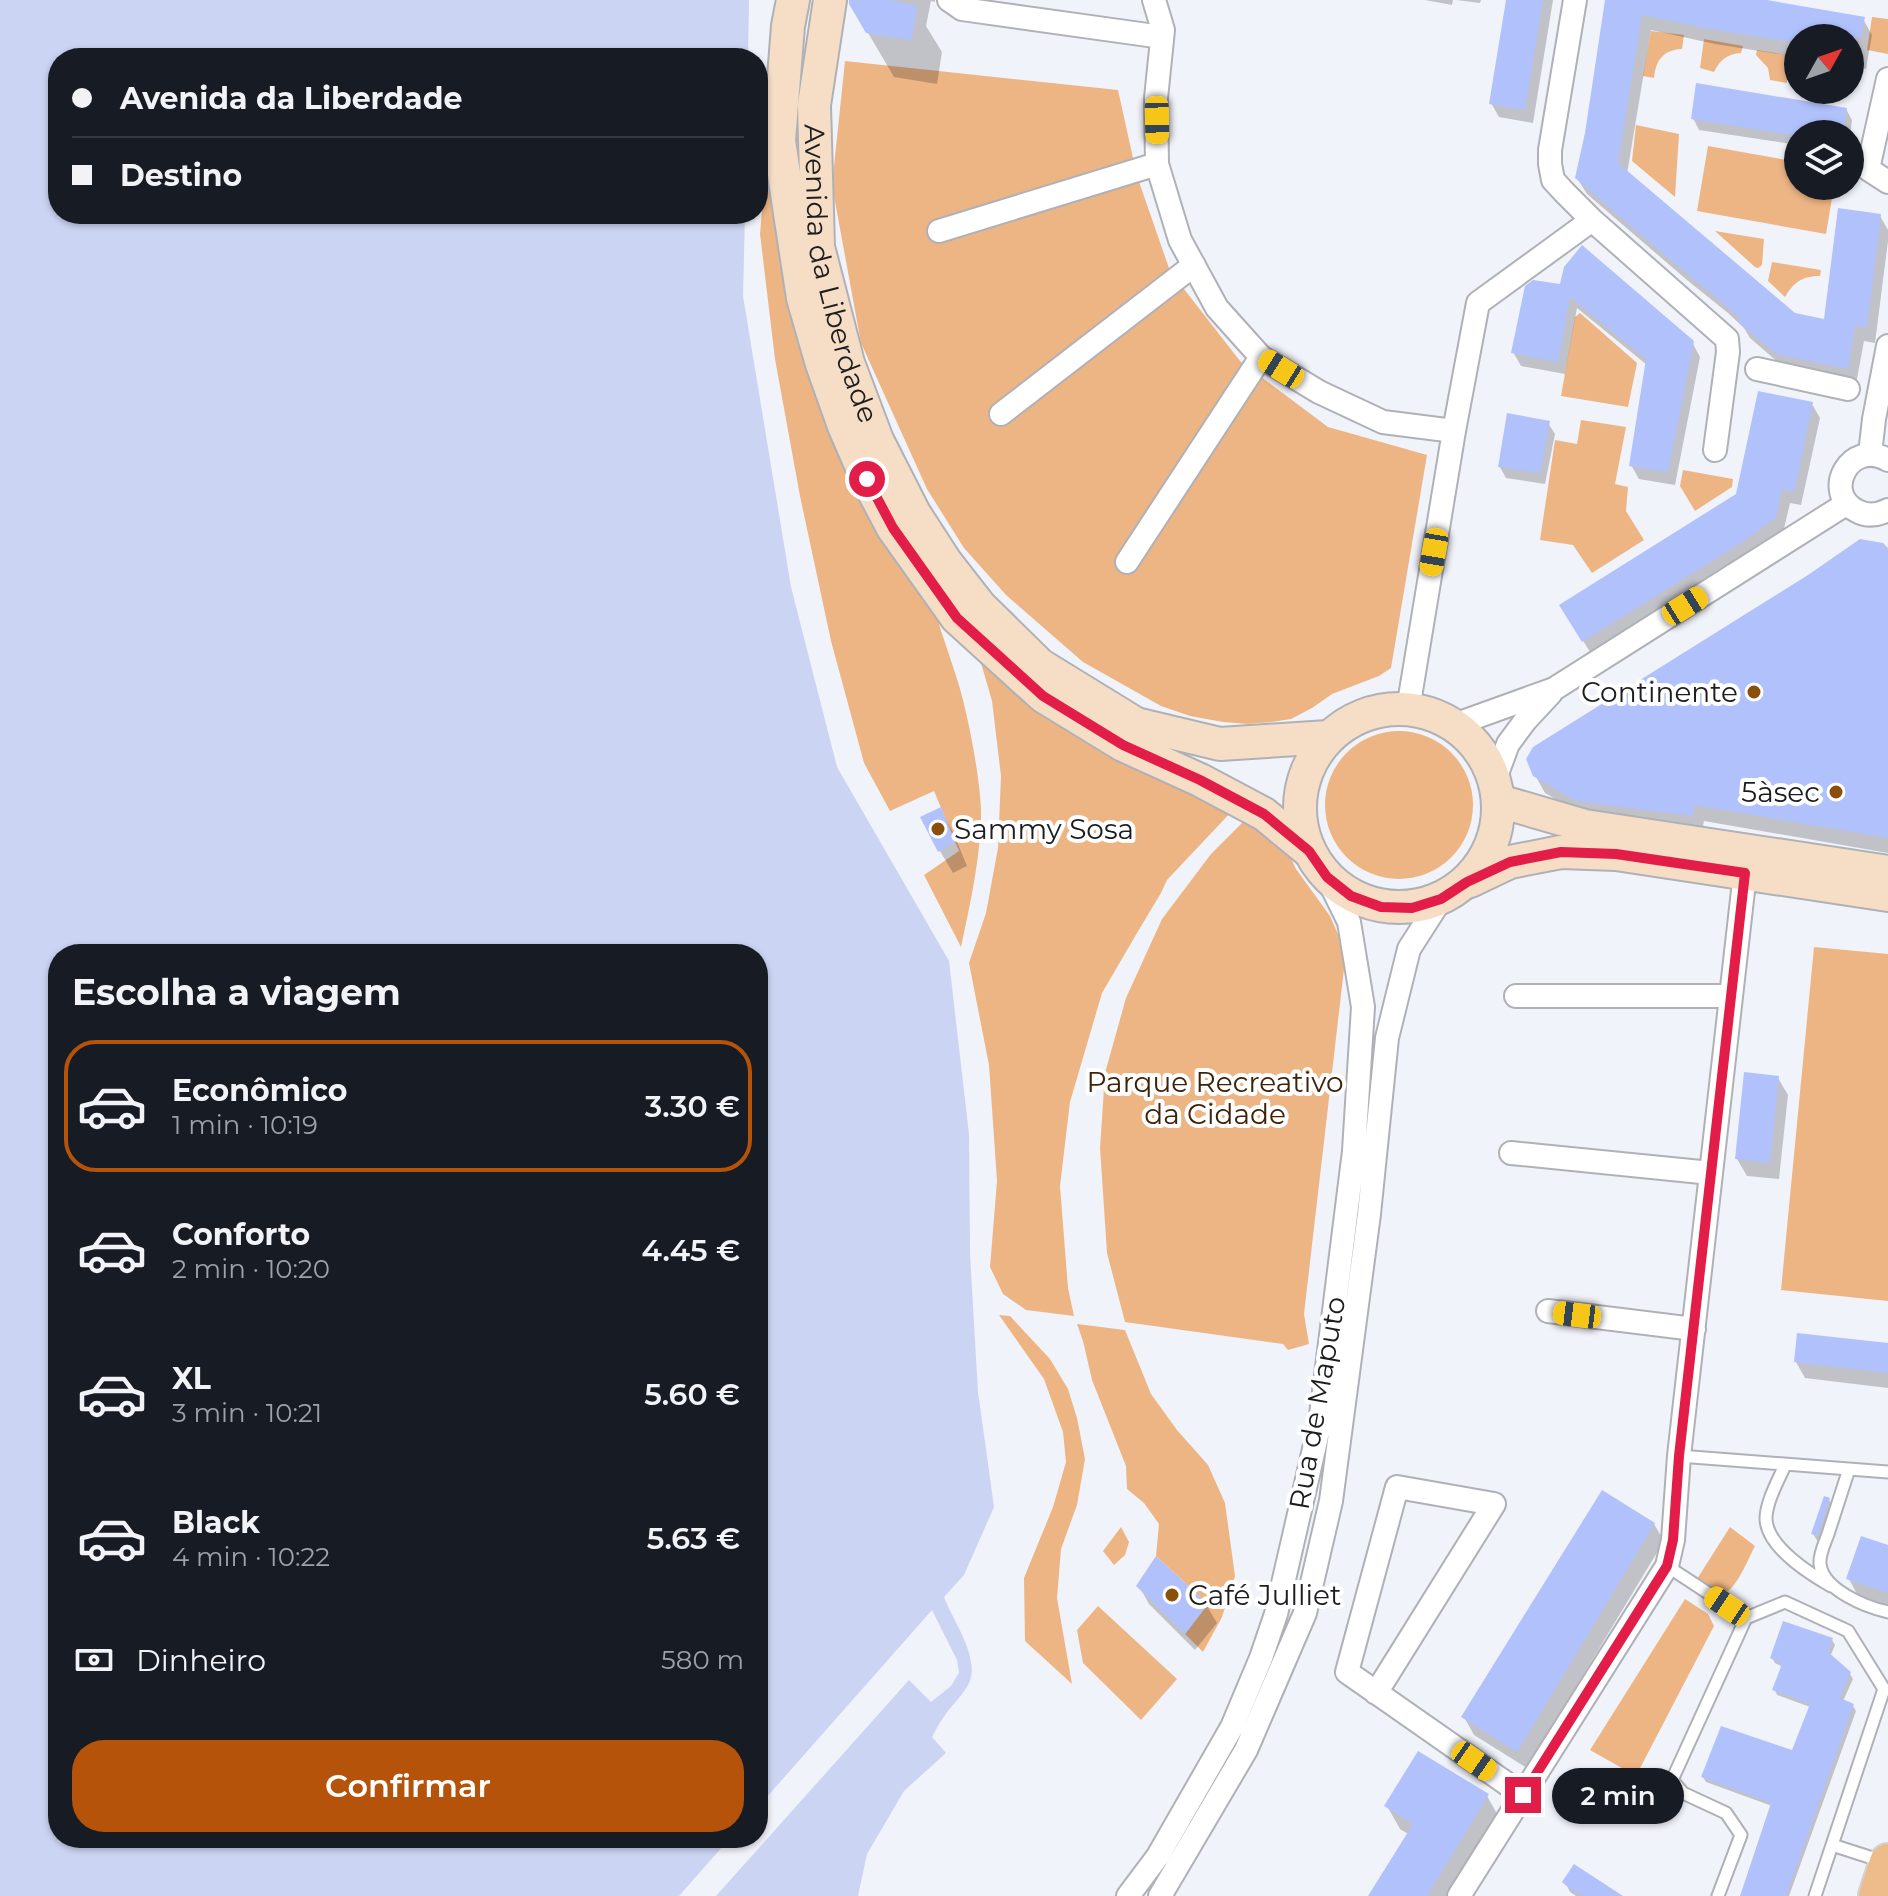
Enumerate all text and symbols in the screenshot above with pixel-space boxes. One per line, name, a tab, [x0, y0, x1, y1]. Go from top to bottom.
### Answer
north arrow	[1784, 24, 1864, 104]
map controls	[1784, 24, 1864, 200]
text: Avenida da Liberdade	[120, 80, 462, 117]
car	[1145, 96, 1169, 144]
button: layers	[1784, 120, 1864, 200]
street label: Avenida da Liberdade	[798, 124, 886, 428]
text: Destino	[120, 157, 242, 194]
car	[1254, 346, 1308, 392]
route start	[849, 461, 885, 497]
car	[1418, 526, 1450, 578]
car	[1658, 583, 1712, 629]
place label: Continente	[1581, 675, 1738, 709]
marker: Continente	[1745, 683, 1763, 701]
place label: 5àsec	[1741, 775, 1820, 809]
marker: 5àsec	[1827, 783, 1845, 801]
place label: Sammy Sosa	[954, 812, 1134, 846]
marker: Sammy Sosa	[929, 820, 947, 838]
text: Escolha a viagem	[72, 970, 401, 1014]
park label: Parque Recreativo da Cidade	[1086, 1065, 1344, 1131]
icon: car	[76, 1070, 148, 1142]
text: Econômico	[172, 1072, 347, 1109]
text: 3.30 €	[645, 1088, 740, 1125]
text: 1 min · 10:19	[172, 1109, 318, 1141]
icon: car	[76, 1214, 148, 1286]
text: Conforto	[172, 1216, 310, 1253]
text: 4.45 €	[642, 1232, 740, 1269]
text: 2 min · 10:20	[172, 1253, 330, 1285]
street label: Rua de Maputo	[1282, 1294, 1352, 1512]
car	[1552, 1300, 1602, 1330]
icon: car	[76, 1358, 148, 1430]
text: XL	[172, 1360, 211, 1397]
text: 5.60 €	[644, 1376, 740, 1413]
text: 3 min · 10:21	[172, 1397, 322, 1429]
icon: car	[76, 1502, 148, 1574]
text: Black	[172, 1504, 260, 1541]
text: 5.63 €	[647, 1520, 740, 1557]
text: 4 min · 10:22	[172, 1541, 330, 1573]
place label: Café Julliet	[1188, 1578, 1341, 1612]
car	[1700, 1583, 1754, 1629]
marker: Café Julliet	[1163, 1586, 1181, 1604]
icon: cash	[72, 1638, 116, 1682]
text: Dinheiro	[136, 1642, 266, 1679]
text: 580 m	[661, 1644, 744, 1676]
car	[1447, 1737, 1501, 1785]
button: Confirmar	[72, 1740, 744, 1832]
callout: 2 min	[1551, 1767, 1683, 1823]
route end	[1505, 1777, 1541, 1813]
text: 2 min	[1580, 1780, 1656, 1812]

